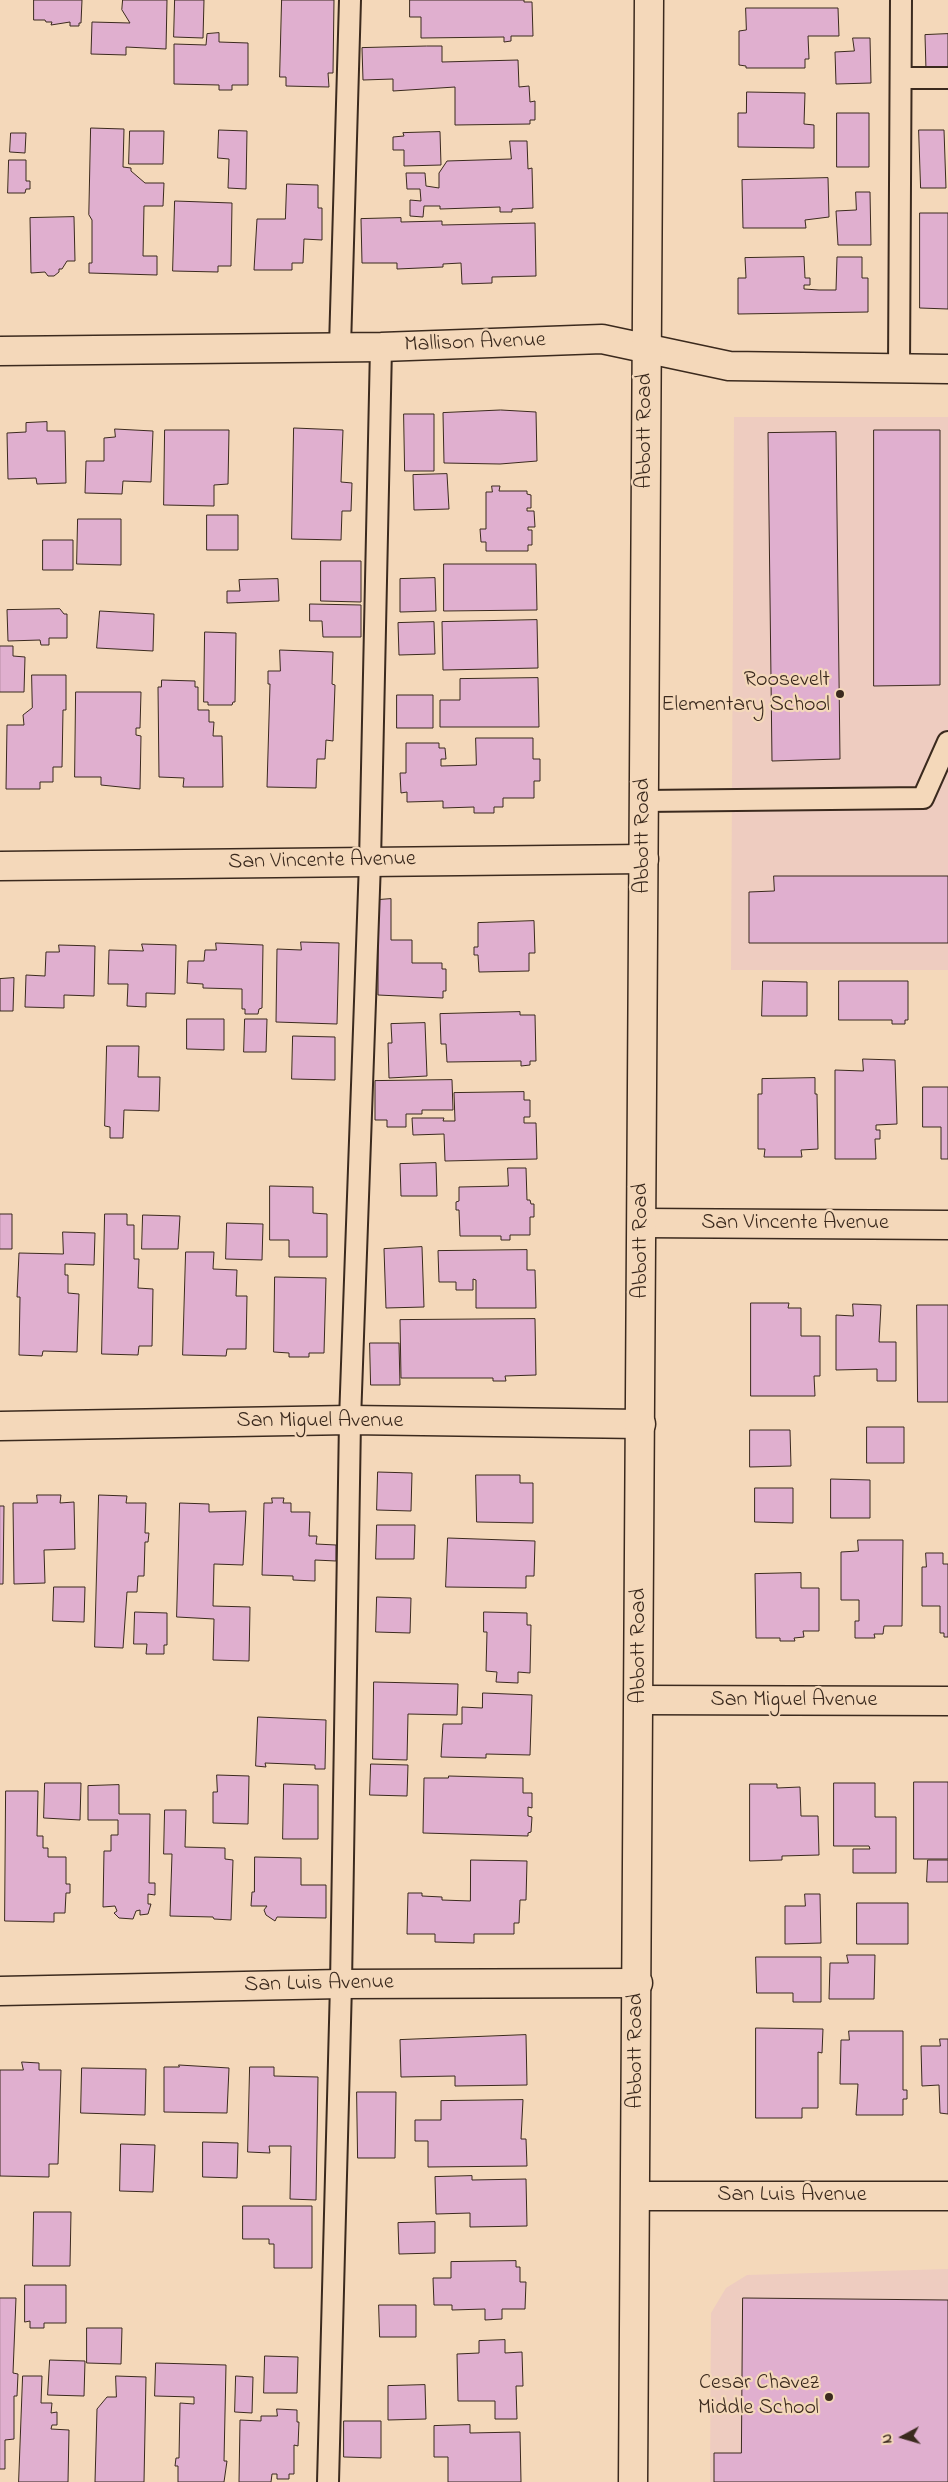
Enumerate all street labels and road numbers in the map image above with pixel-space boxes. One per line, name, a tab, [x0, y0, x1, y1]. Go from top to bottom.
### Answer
street label: Mallison Avenue	[404, 328, 546, 360]
street label: Abbott Road	[633, 373, 659, 489]
street label: Abbott Road	[631, 778, 657, 894]
street label: San Vincente Avenue	[228, 847, 416, 877]
street label: Abbott Road	[629, 1183, 655, 1299]
street label: San Vincente Avenue	[701, 1211, 889, 1237]
street label: San Miguel Avenue	[237, 1409, 403, 1435]
street label: Abbott Road	[627, 1588, 653, 1704]
street label: San Miguel Avenue	[711, 1688, 877, 1714]
street label: San Luis Avenue	[244, 1970, 394, 2000]
street label: Abbott Road	[624, 1993, 650, 2109]
street label: San Luis Avenue	[717, 2183, 867, 2209]

